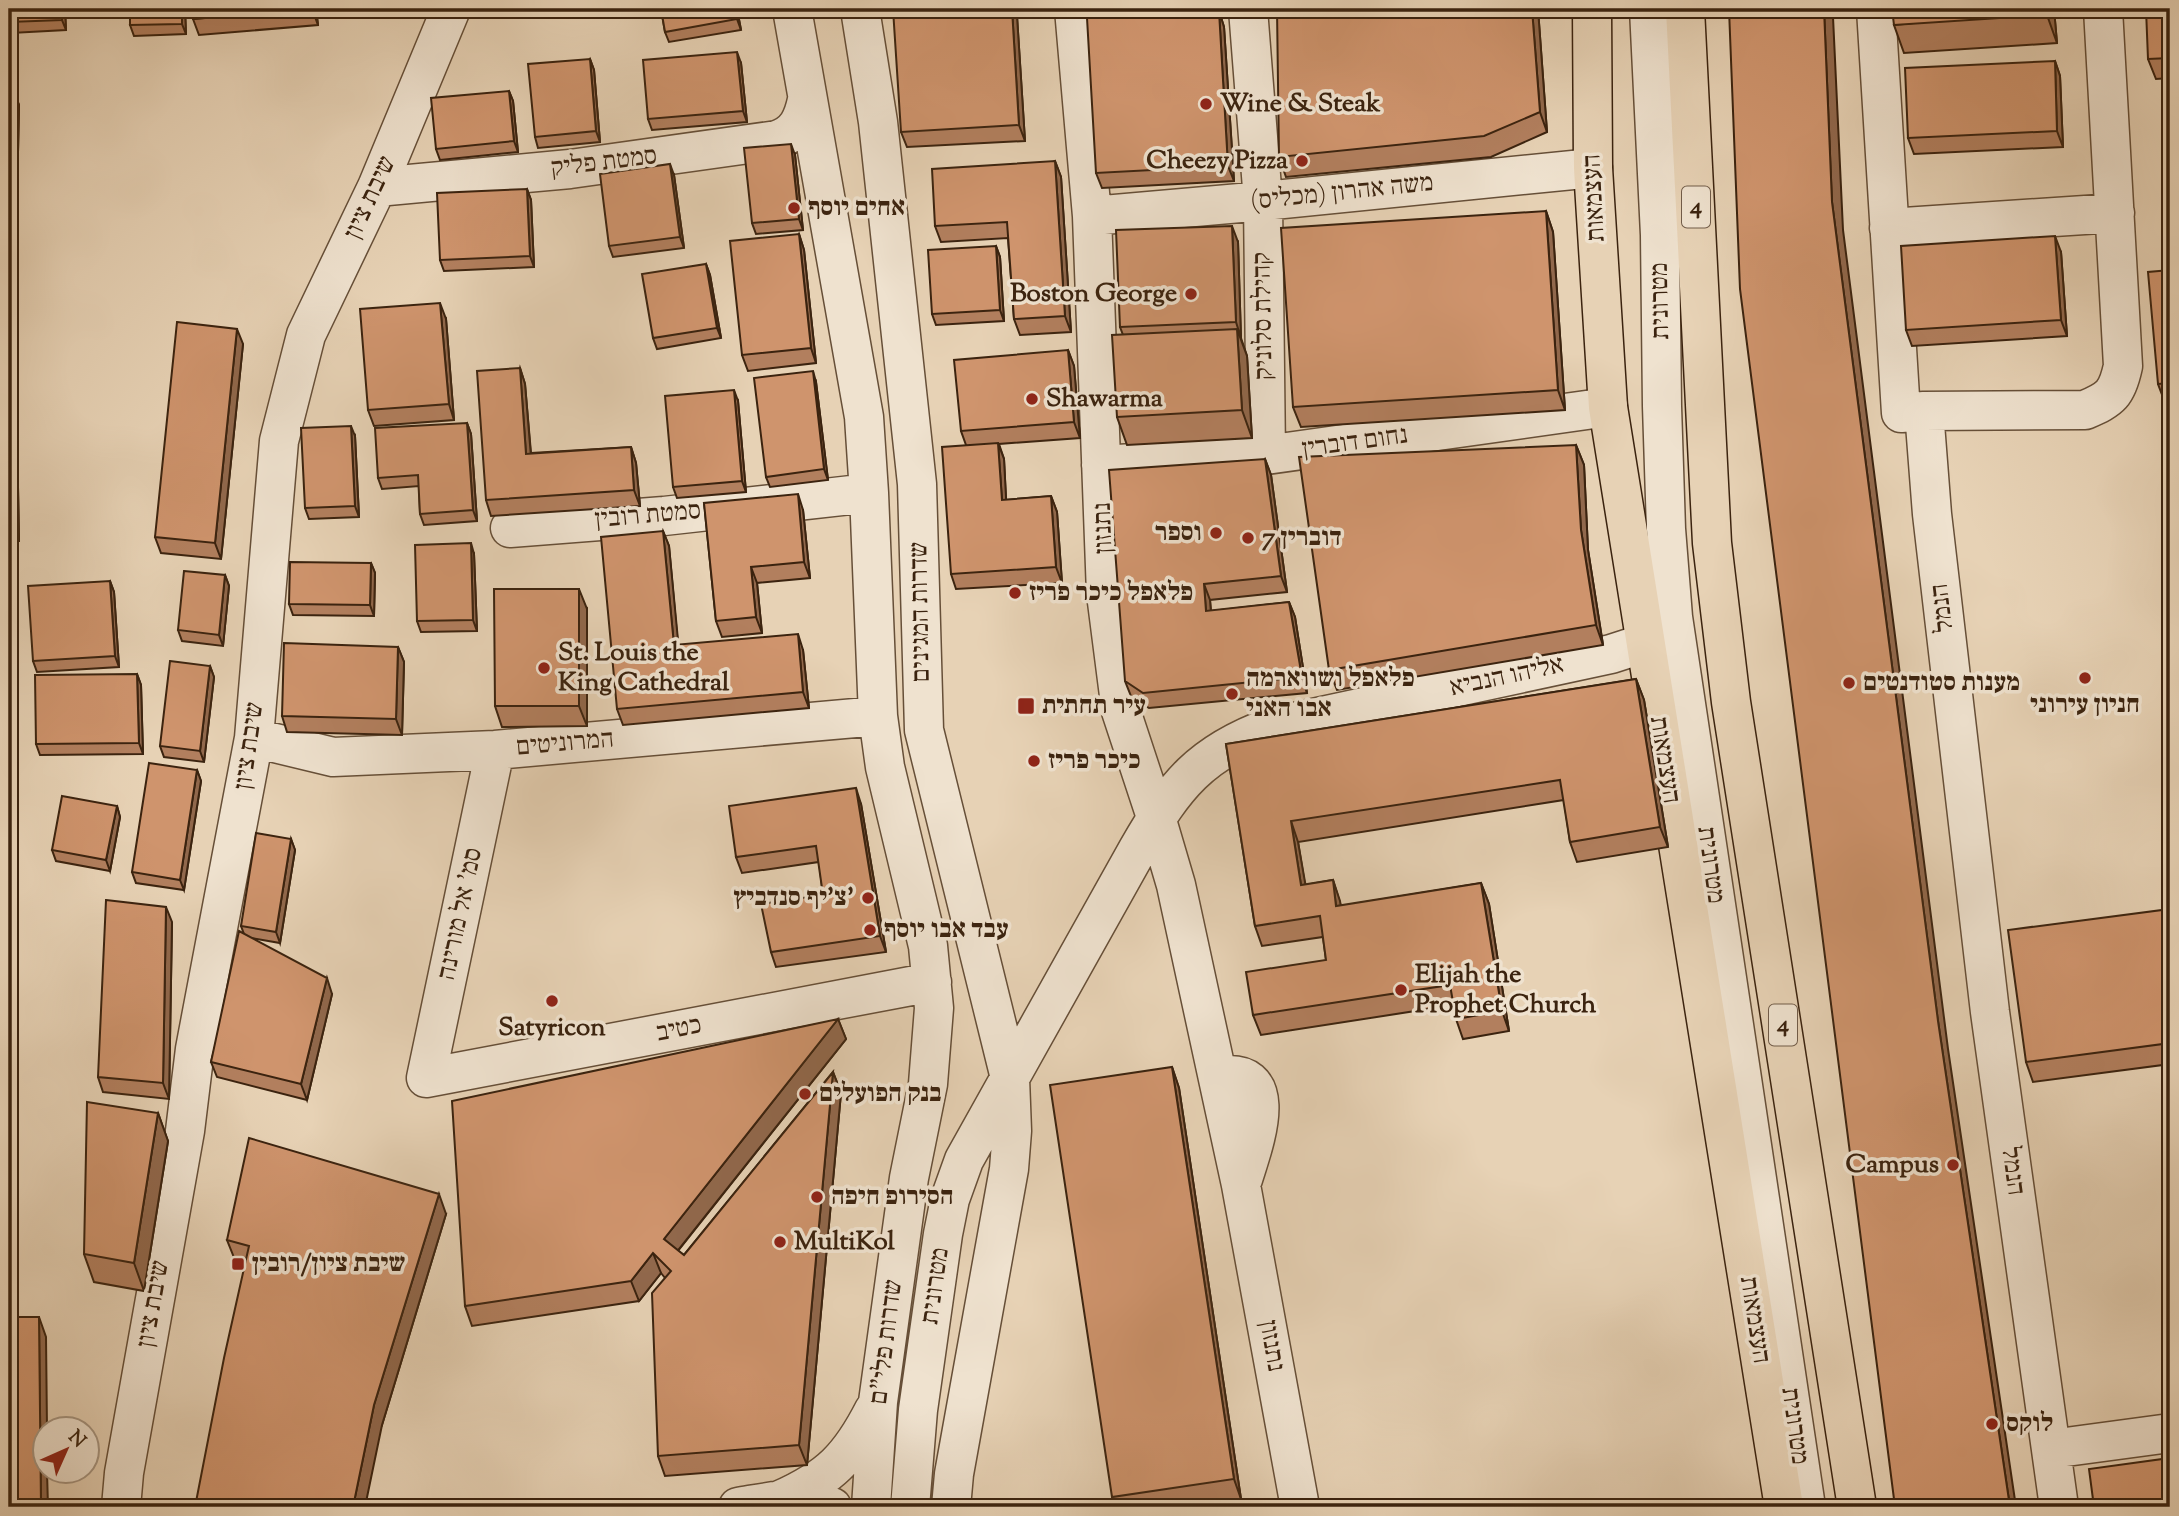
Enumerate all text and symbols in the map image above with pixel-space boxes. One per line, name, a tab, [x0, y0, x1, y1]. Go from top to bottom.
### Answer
place label: Wine & Steak	[1220, 86, 1381, 123]
marker: Wine & Steak	[1198, 96, 1214, 112]
street label: סמטת פליק	[549, 138, 659, 188]
place label: Cheezy Pizza	[1146, 143, 1288, 180]
street label: שיבת ציון	[336, 150, 406, 246]
marker: Cheezy Pizza	[1294, 153, 1310, 169]
street label: העצמאות	[1574, 153, 1616, 243]
street label: משה אהרון (מכליס)	[1249, 165, 1435, 221]
road number: 4	[1682, 187, 1710, 228]
place label: אחים יוסף	[808, 190, 905, 227]
marker: אחים יוסף	[786, 200, 802, 216]
street label: קהילת סלוניק	[1244, 252, 1284, 380]
street label: מטרונית	[1642, 262, 1680, 340]
place label: Boston George	[1010, 276, 1177, 313]
marker: Boston George	[1183, 286, 1199, 302]
place label: Shawarma	[1046, 381, 1163, 418]
marker: Shawarma	[1024, 391, 1040, 407]
street label: נחום דוברין	[1300, 417, 1410, 469]
street label: סמטת רובין	[593, 493, 703, 539]
street label: נתנזון	[1085, 502, 1123, 554]
place label: וספר	[1155, 515, 1202, 552]
place label: דוברין 7	[1262, 520, 1342, 557]
marker: וספר	[1208, 525, 1224, 541]
marker: דוברין 7	[1240, 530, 1256, 546]
street label: שדרות המגינים	[901, 541, 941, 683]
place label: פלאפל כיכר פריז	[1029, 575, 1193, 612]
street label: הנמל	[1922, 581, 1964, 635]
marker: פלאפל כיכר פריז	[1007, 585, 1023, 601]
place label: St. Louis the King Cathedral	[558, 635, 730, 702]
street label: אליהו הנביא	[1446, 647, 1568, 707]
marker: St. Louis the King Cathedral	[536, 660, 552, 676]
place label: פלאפל ושווארמה אבו האני	[1246, 661, 1415, 728]
place label: מענות סטודנטים	[1863, 665, 2020, 702]
marker: חניון עירוני	[2077, 670, 2093, 686]
marker: מענות סטודנטים	[1841, 675, 1857, 691]
marker: פלאפל ושווארמה אבו האני	[1224, 686, 1240, 702]
place label: חניון עירוני	[2030, 687, 2140, 724]
place label: עיר תחתית	[1042, 688, 1146, 725]
marker: עיר תחתית	[1016, 696, 1036, 716]
street label: שיבת ציון	[226, 700, 274, 792]
street label: העצמאות	[1639, 714, 1689, 806]
street label: המרוניטים	[515, 721, 615, 767]
place label: כיכר פריז	[1048, 743, 1141, 780]
marker: כיכר פריז	[1026, 753, 1042, 769]
street label: מטרונית	[1686, 824, 1734, 906]
street label: סמ' אל מורינה	[429, 844, 493, 984]
place label: צ'יף סנדביץ'	[734, 880, 854, 917]
marker: צ'יף סנדביץ'	[860, 890, 876, 906]
place label: עבד אבו יוסף	[884, 912, 1009, 949]
marker: עבד אבו יוסף	[862, 922, 878, 938]
place label: Elijah the Prophet Church	[1415, 957, 1597, 1024]
marker: Elijah the Prophet Church	[1393, 982, 1409, 998]
marker: Satyricon	[544, 993, 560, 1009]
road number: 4	[1769, 1004, 1797, 1045]
street label: כטיב	[653, 1007, 705, 1053]
place label: Satyricon	[498, 1010, 606, 1047]
place label: בנק הפועלים	[819, 1076, 942, 1113]
marker: בנק הפועלים	[797, 1086, 813, 1102]
street label: הנמל	[1990, 1144, 2034, 1198]
place label: Campus	[1846, 1147, 1939, 1184]
marker: Campus	[1945, 1157, 1961, 1173]
place label: הסירופ חיפה	[831, 1179, 954, 1216]
marker: הסירופ חיפה	[809, 1189, 825, 1205]
place label: MultiKol	[794, 1224, 896, 1261]
marker: MultiKol	[772, 1234, 788, 1250]
street label: מטרונית	[912, 1245, 960, 1327]
place label: שיבת ציון/רובין	[252, 1246, 406, 1283]
marker: שיבת ציון/רובין	[230, 1256, 246, 1272]
street label: שיבת ציון	[128, 1257, 180, 1351]
street label: העצמאות	[1729, 1274, 1779, 1366]
street label: שדרות פלי"ם	[861, 1277, 913, 1407]
street label: נתנזון	[1248, 1317, 1294, 1375]
street label: מטרונית	[1770, 1385, 1818, 1467]
place label: לוקס	[2006, 1406, 2053, 1443]
north arrow	[32, 1414, 102, 1484]
marker: לוקס	[1984, 1416, 2000, 1432]
text: N	[61, 1425, 91, 1455]

